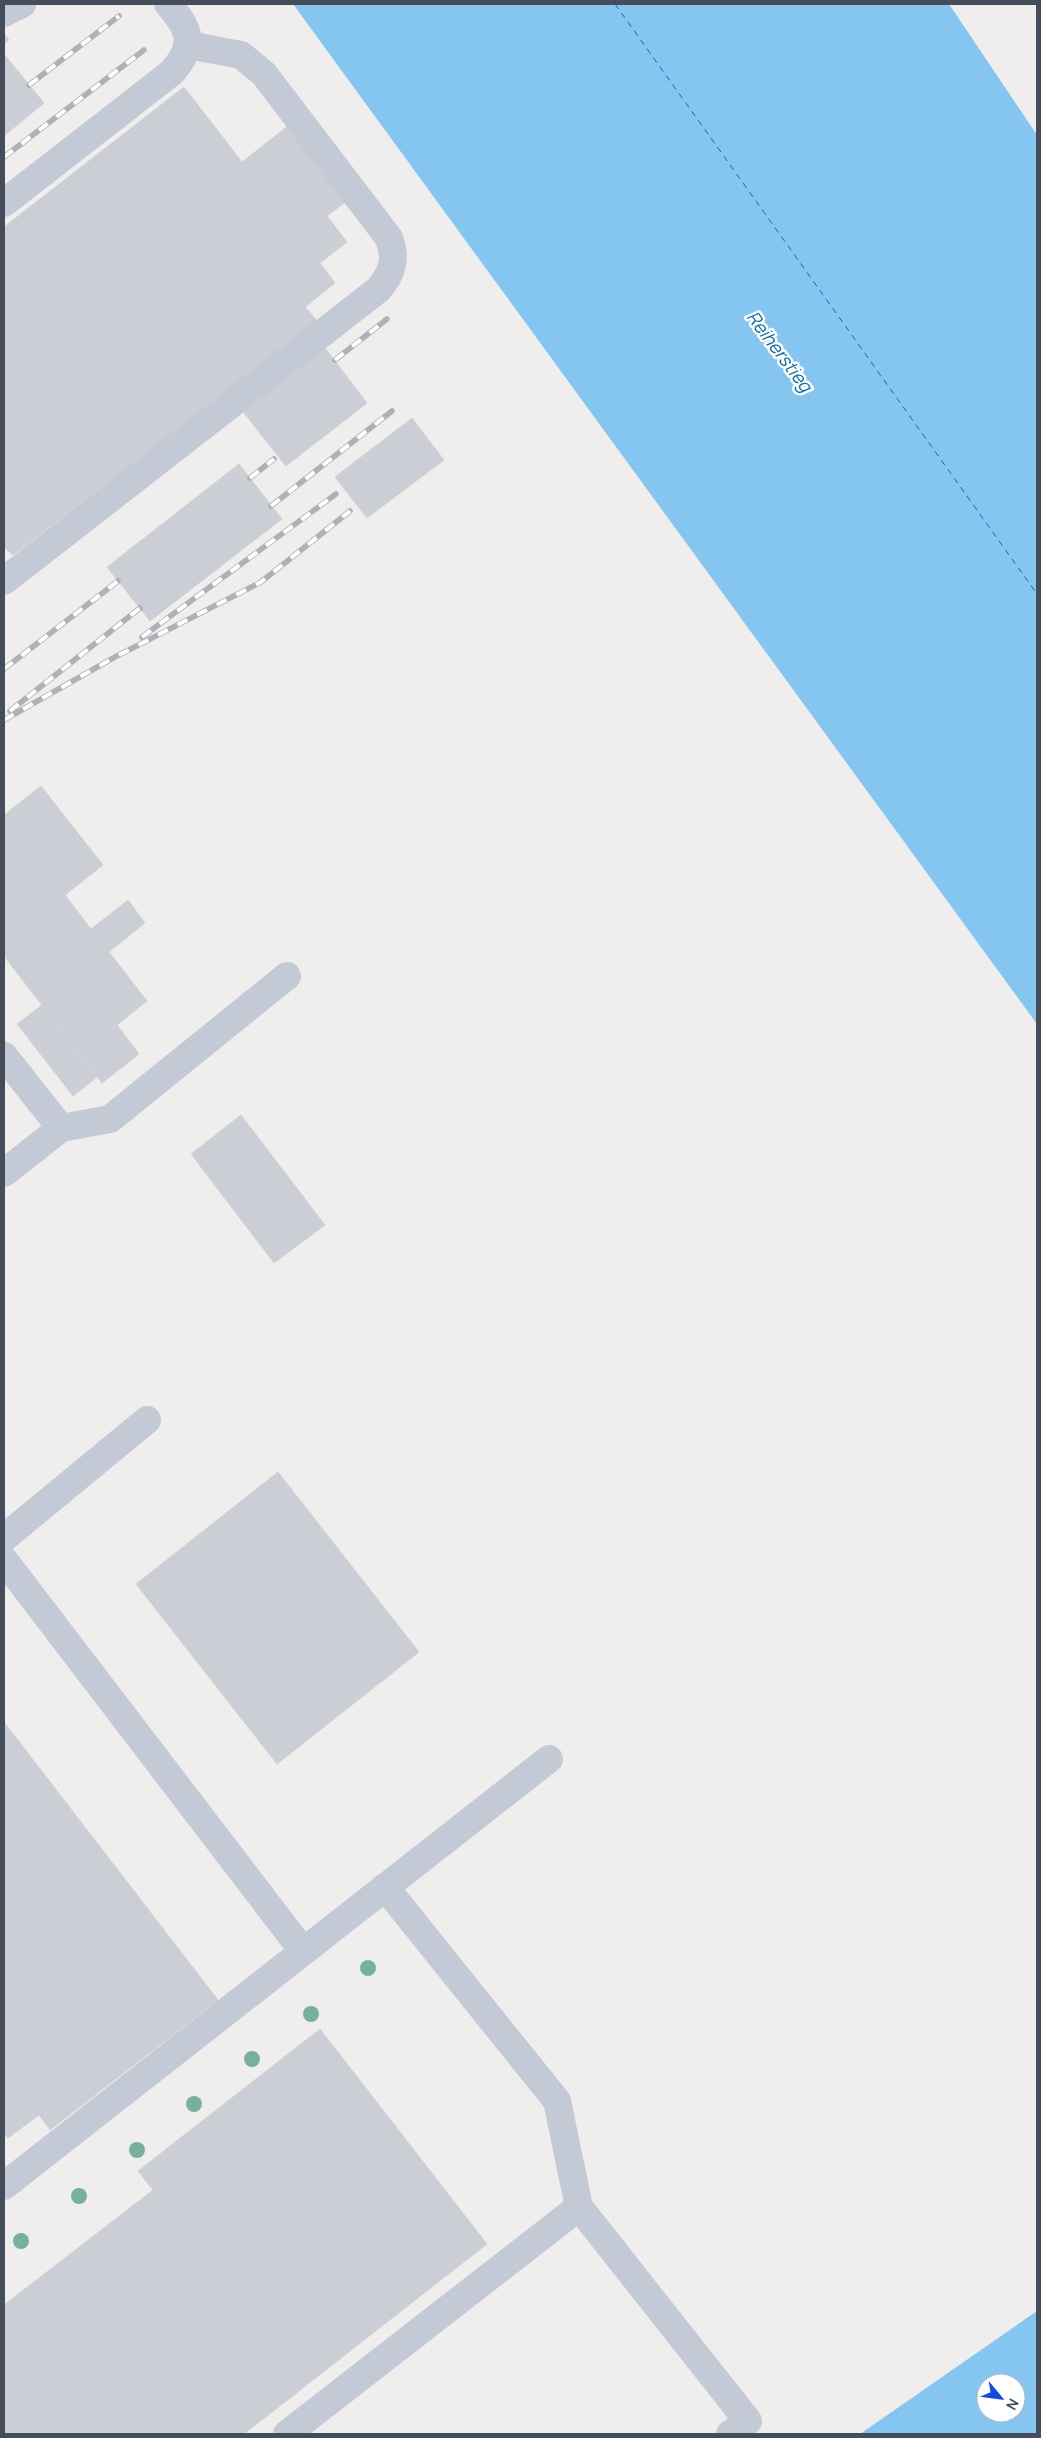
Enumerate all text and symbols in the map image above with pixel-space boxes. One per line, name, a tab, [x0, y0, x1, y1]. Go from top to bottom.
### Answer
water label: Reiherstieg	[742, 306, 819, 397]
north arrow	[976, 2373, 1026, 2423]
text: N	[1002, 2396, 1024, 2414]

